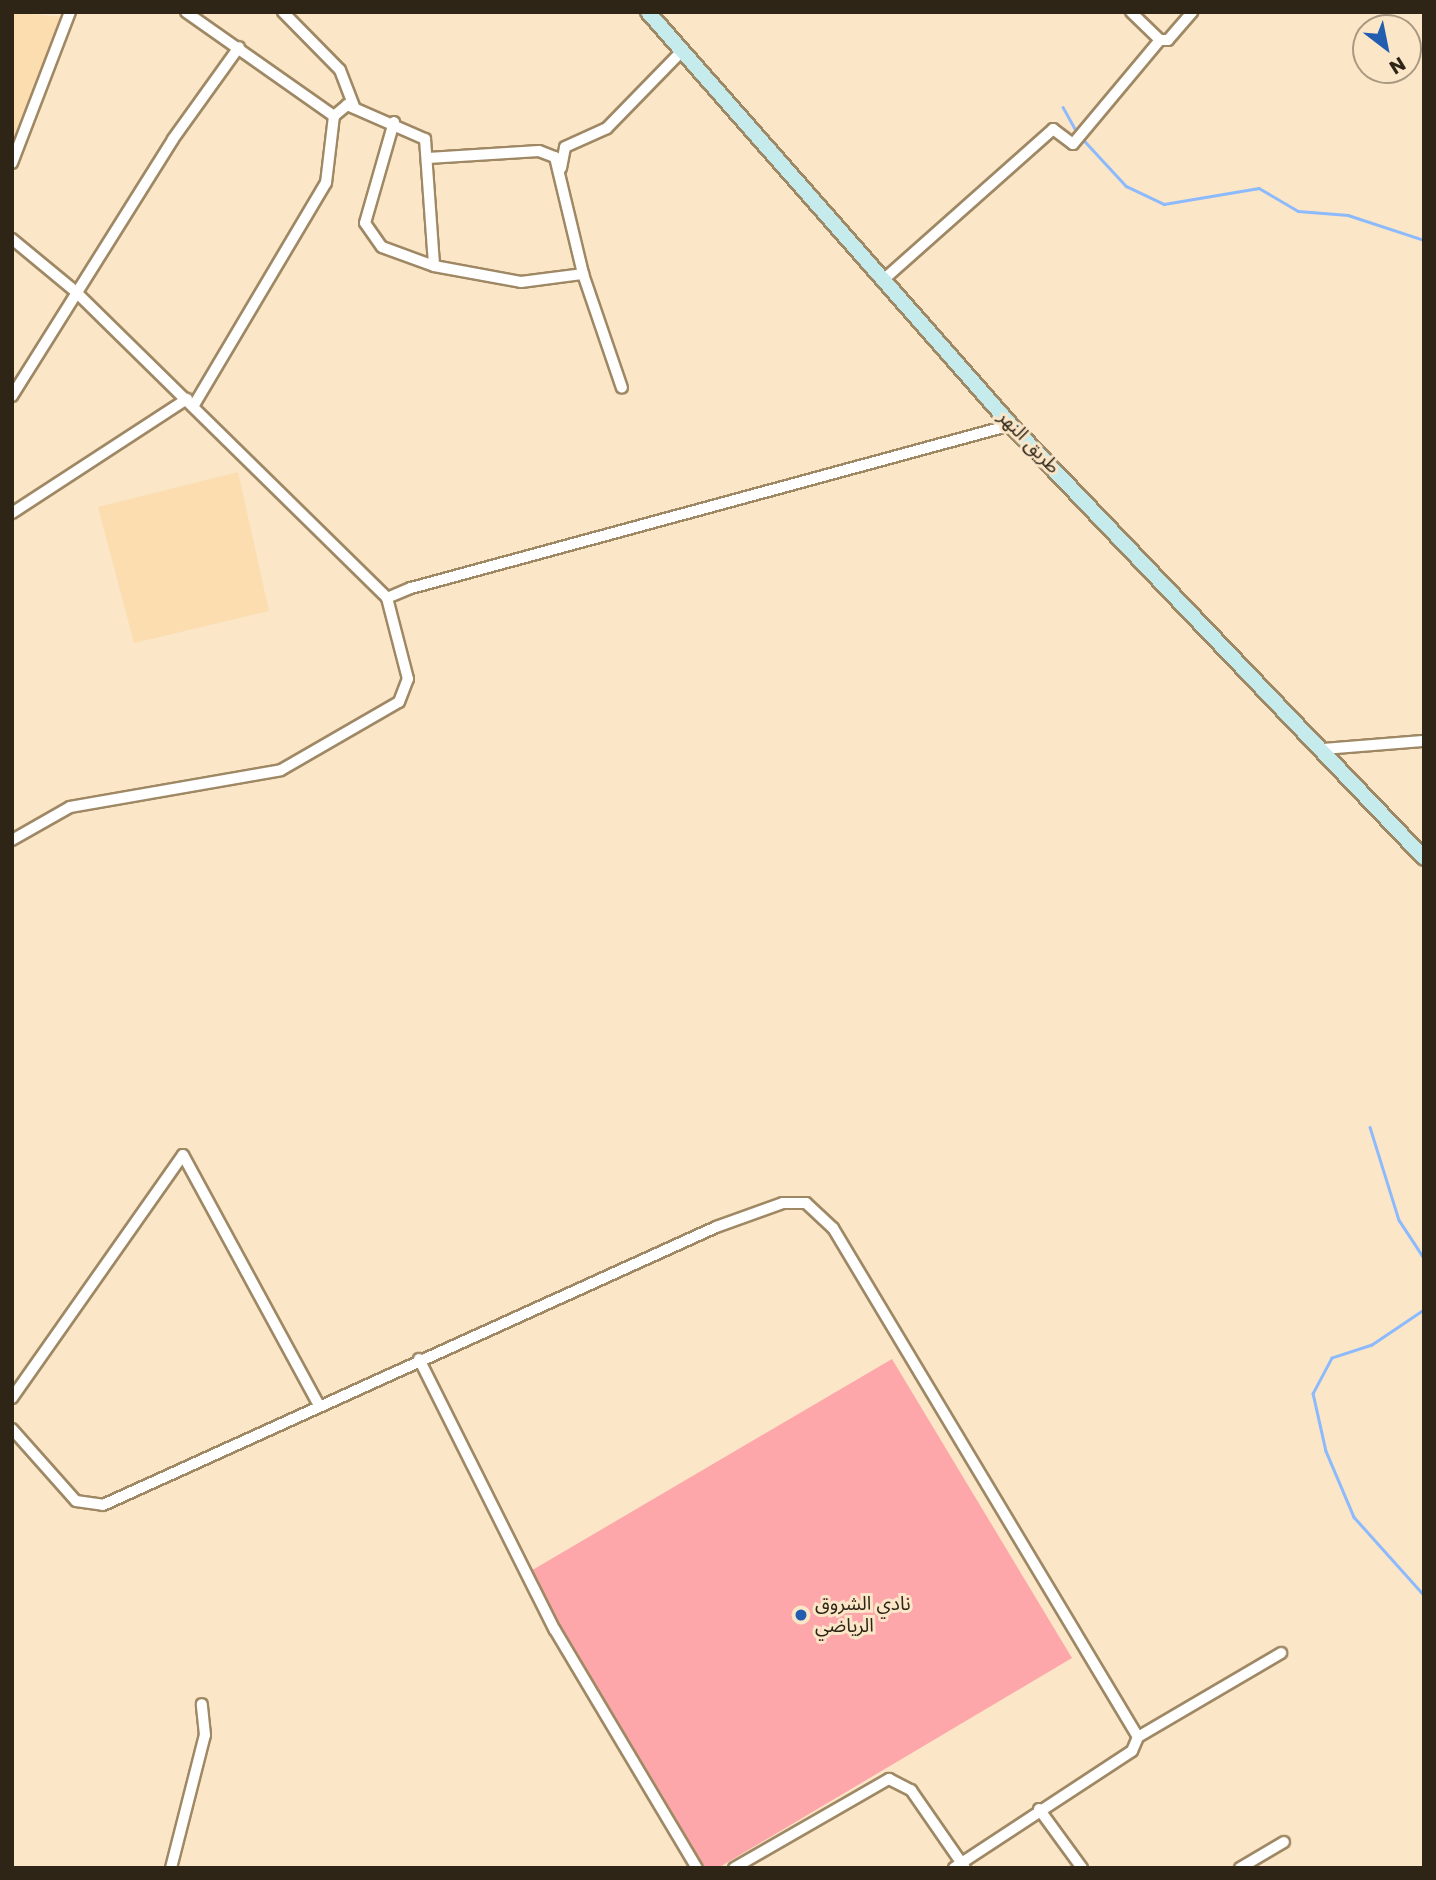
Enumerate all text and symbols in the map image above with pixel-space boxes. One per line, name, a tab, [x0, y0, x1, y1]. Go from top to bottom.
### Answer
north arrow	[1352, 14, 1422, 84]
text: N	[1384, 50, 1411, 81]
street label: طريق النهر	[993, 406, 1065, 478]
place label: نادي الشروق الرياضي	[815, 1593, 911, 1637]
marker: نادي الشروق الرياضي	[793, 1607, 809, 1623]

